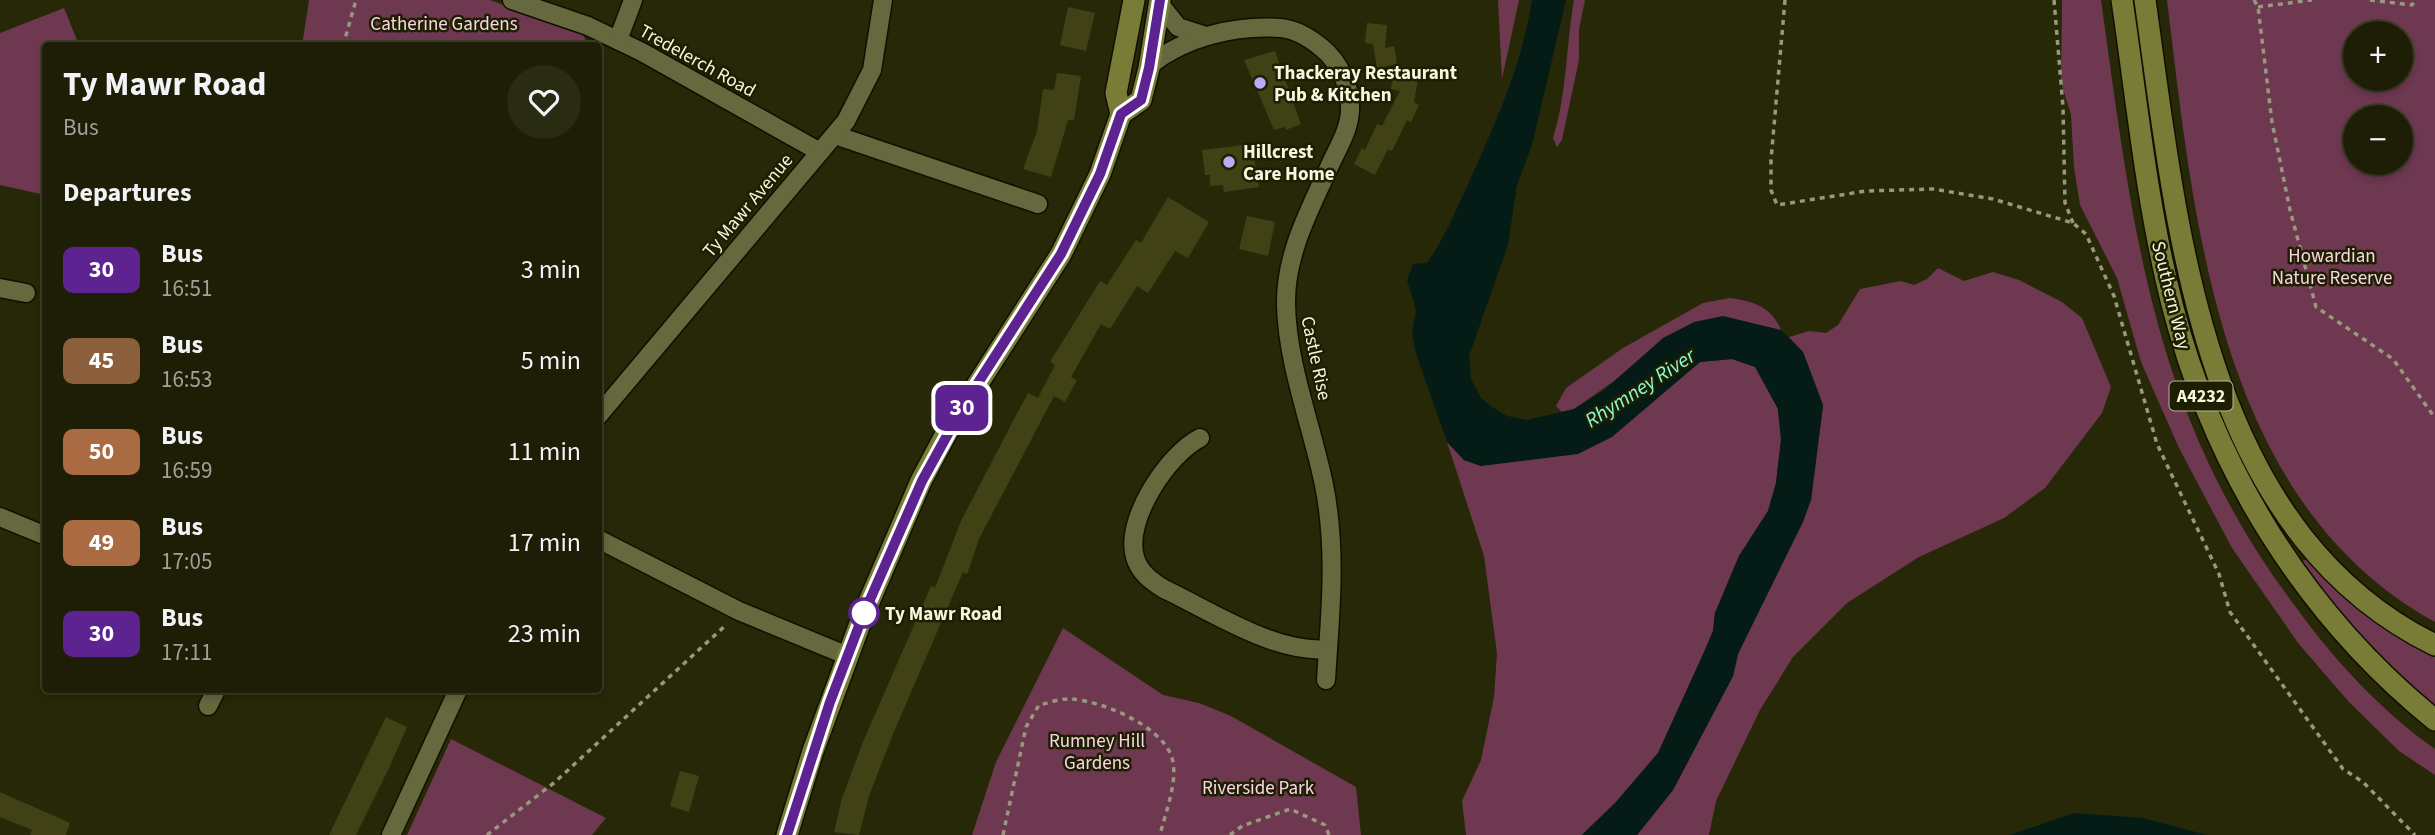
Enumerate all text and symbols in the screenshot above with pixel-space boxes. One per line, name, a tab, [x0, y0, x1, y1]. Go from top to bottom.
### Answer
park label: Catherine Gardens	[370, 11, 518, 38]
street label: Tredelerch Road	[634, 18, 760, 104]
map controls	[2343, 21, 2413, 175]
button: +	[2343, 21, 2413, 91]
place label: Thackeray Restaurant Pub & Kitchen	[1274, 60, 1457, 109]
text: Ty Mawr Road	[63, 61, 266, 108]
button: heart	[507, 65, 581, 139]
marker: Thackeray Restaurant Pub & Kitchen	[1252, 75, 1268, 91]
button: −	[2343, 105, 2413, 175]
text: Bus	[63, 111, 99, 144]
place label: Hillcrest Care Home	[1243, 139, 1335, 188]
street label: Ty Mawr Avenue	[697, 148, 800, 264]
marker: Hillcrest Care Home	[1221, 154, 1237, 170]
text: Departures	[63, 174, 191, 211]
text: Bus	[161, 235, 203, 272]
street label: Southern Way	[2144, 238, 2197, 353]
park label: Howardian Nature Reserve	[2272, 243, 2392, 292]
text: 3 min	[521, 251, 581, 288]
text: 30	[89, 252, 114, 287]
text: 16:51	[161, 272, 212, 305]
street label: Castle Rise	[1293, 314, 1338, 403]
text: Bus	[161, 326, 203, 363]
water label: Rhymney River	[1579, 341, 1702, 435]
text: 5 min	[521, 342, 581, 379]
text: 45	[89, 343, 114, 378]
text: 16:53	[161, 363, 212, 396]
road number: A4232	[2170, 382, 2232, 410]
line badge: 30	[930, 385, 993, 431]
text: 30	[949, 390, 975, 425]
text: Bus	[161, 417, 203, 454]
text: 11 min	[508, 433, 581, 470]
text: 50	[89, 434, 114, 469]
text: 16:59	[161, 454, 212, 487]
text: Bus	[161, 508, 203, 545]
text: 17 min	[508, 524, 581, 561]
text: 49	[89, 525, 114, 560]
text: 17:05	[161, 545, 212, 578]
marker: Ty Mawr Road	[849, 598, 879, 628]
text: Bus	[161, 599, 203, 636]
place label: Ty Mawr Road	[885, 601, 1002, 628]
text: 23 min	[508, 615, 581, 652]
text: 30	[89, 616, 114, 651]
text: 17:11	[161, 636, 212, 669]
park label: Rumney Hill Gardens	[1049, 728, 1145, 777]
park label: Riverside Park	[1202, 775, 1315, 802]

